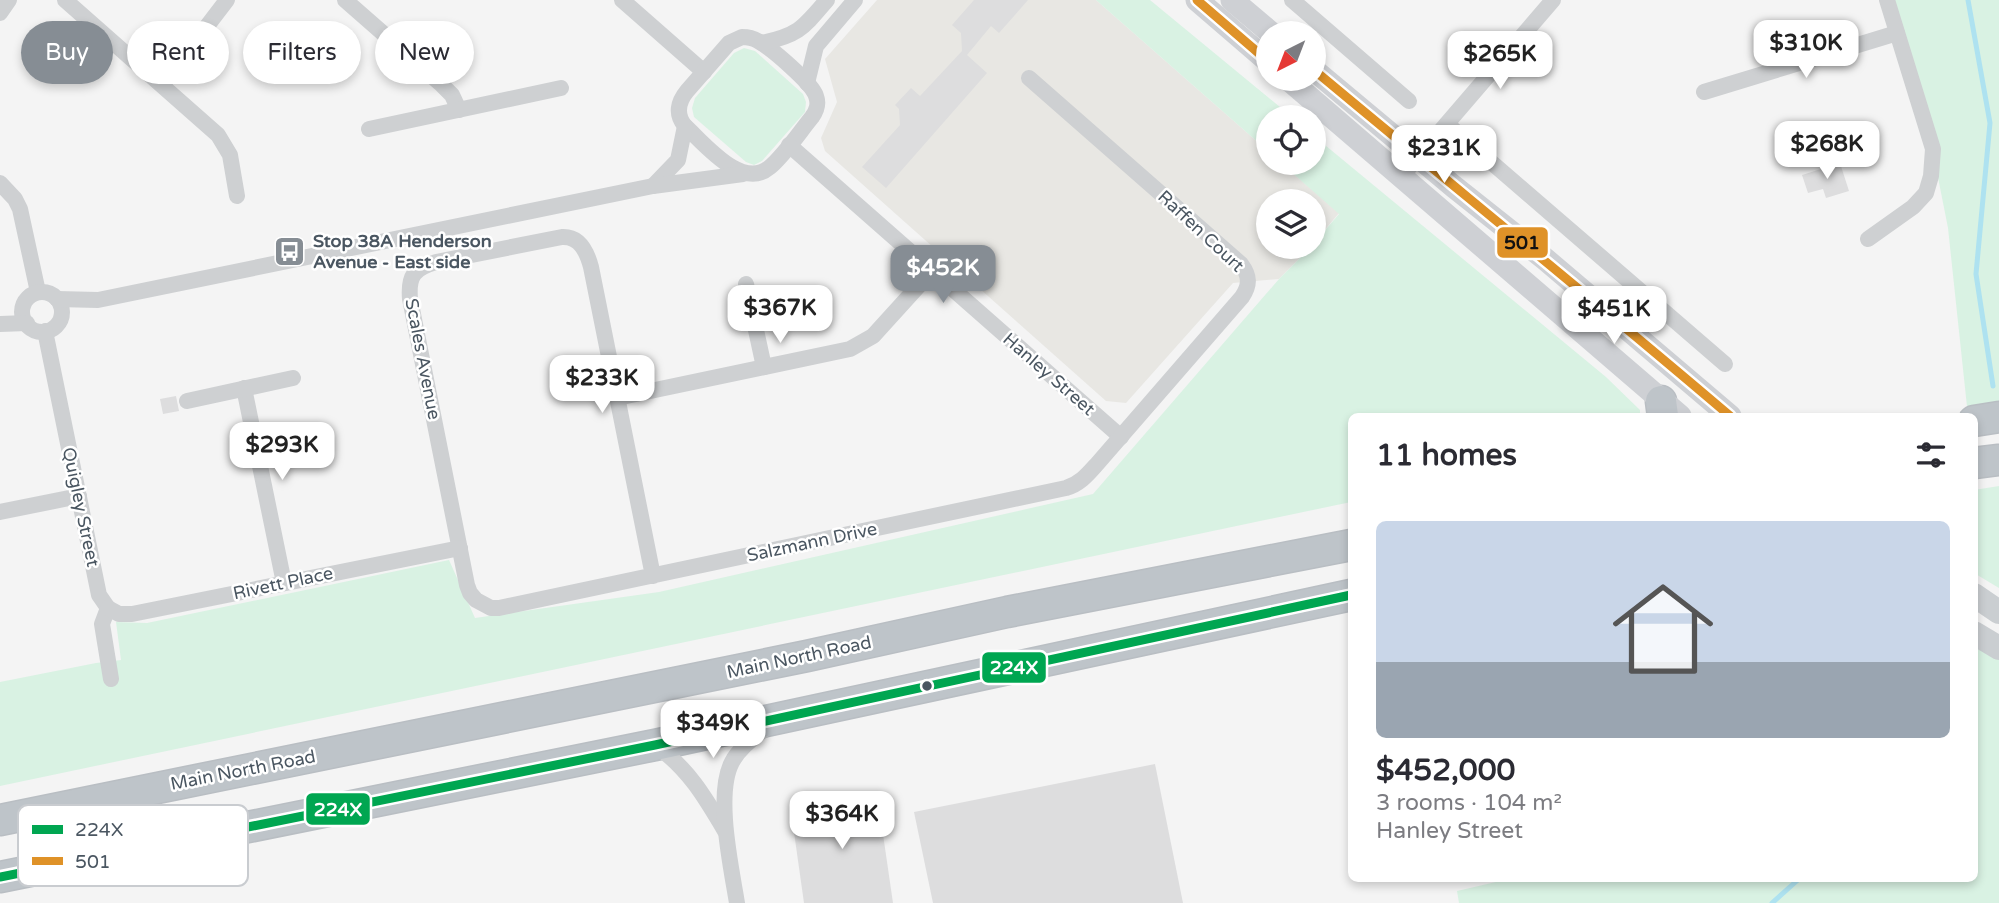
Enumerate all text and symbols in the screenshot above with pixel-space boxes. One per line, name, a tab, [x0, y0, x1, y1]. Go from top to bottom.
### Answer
pin: $310K	[1757, 20, 1855, 80]
chip: Buy	[21, 21, 113, 84]
chip: Rent	[127, 21, 229, 84]
chip: Filters	[243, 21, 361, 84]
chip: New	[375, 21, 474, 84]
north arrow	[1256, 21, 1326, 91]
map controls	[1256, 21, 1326, 259]
text: $310K	[1770, 29, 1842, 57]
pin: $265K	[1451, 32, 1549, 91]
text: $265K	[1464, 40, 1536, 68]
button: locate	[1256, 105, 1326, 175]
pin: $268K	[1778, 122, 1876, 181]
pin: $231K	[1395, 125, 1493, 185]
text: $268K	[1791, 130, 1863, 158]
text: $231K	[1408, 134, 1480, 162]
street label: Raffen Court	[1153, 185, 1249, 277]
button: layers	[1256, 189, 1326, 259]
line badge: 501	[1496, 226, 1549, 259]
place label: Stop 38A Henderson Avenue - East side	[313, 230, 492, 273]
text: 501	[1504, 232, 1540, 254]
bus stop icon: Stop 38A Henderson Avenue - East side	[273, 234, 307, 268]
pin: $452K	[894, 246, 992, 305]
text: $452K	[907, 254, 979, 282]
pin: $367K	[731, 286, 829, 345]
pin: $451K	[1565, 286, 1663, 346]
text: $367K	[744, 294, 816, 322]
text: $451K	[1578, 295, 1650, 323]
street label: Scales Avenue	[400, 296, 446, 422]
street label: Hanley Street	[998, 328, 1100, 420]
pin: $233K	[553, 356, 651, 415]
text: $233K	[566, 364, 638, 392]
pin: $293K	[233, 422, 331, 482]
text: $293K	[246, 431, 318, 459]
icon: filters	[1912, 436, 1950, 474]
text: 11 homes	[1376, 437, 1517, 474]
street label: Quigley Street	[58, 445, 104, 569]
street label: Salzmann Drive	[745, 517, 879, 567]
street label: Rivett Place	[231, 562, 335, 604]
icon: home	[1600, 566, 1726, 692]
street label: Main North Road	[725, 631, 873, 683]
line badge: 224X	[981, 651, 1047, 684]
text: 224X	[990, 657, 1039, 679]
unlabelled marker	[920, 679, 934, 693]
pin: $349K	[664, 700, 762, 760]
text: $349K	[677, 709, 749, 737]
street label: Main North Road	[169, 745, 317, 795]
text: $452,000	[1376, 752, 1515, 789]
text: 3 rooms · 104 m²	[1376, 789, 1562, 817]
line badge: 224X	[305, 792, 371, 826]
pin: $364K	[793, 792, 891, 851]
text: 224X	[314, 799, 363, 821]
text: $364K	[806, 800, 878, 828]
legend	[18, 805, 248, 886]
text: Hanley Street	[1376, 817, 1523, 845]
text: 224X	[75, 819, 124, 841]
text: 501	[75, 851, 111, 873]

